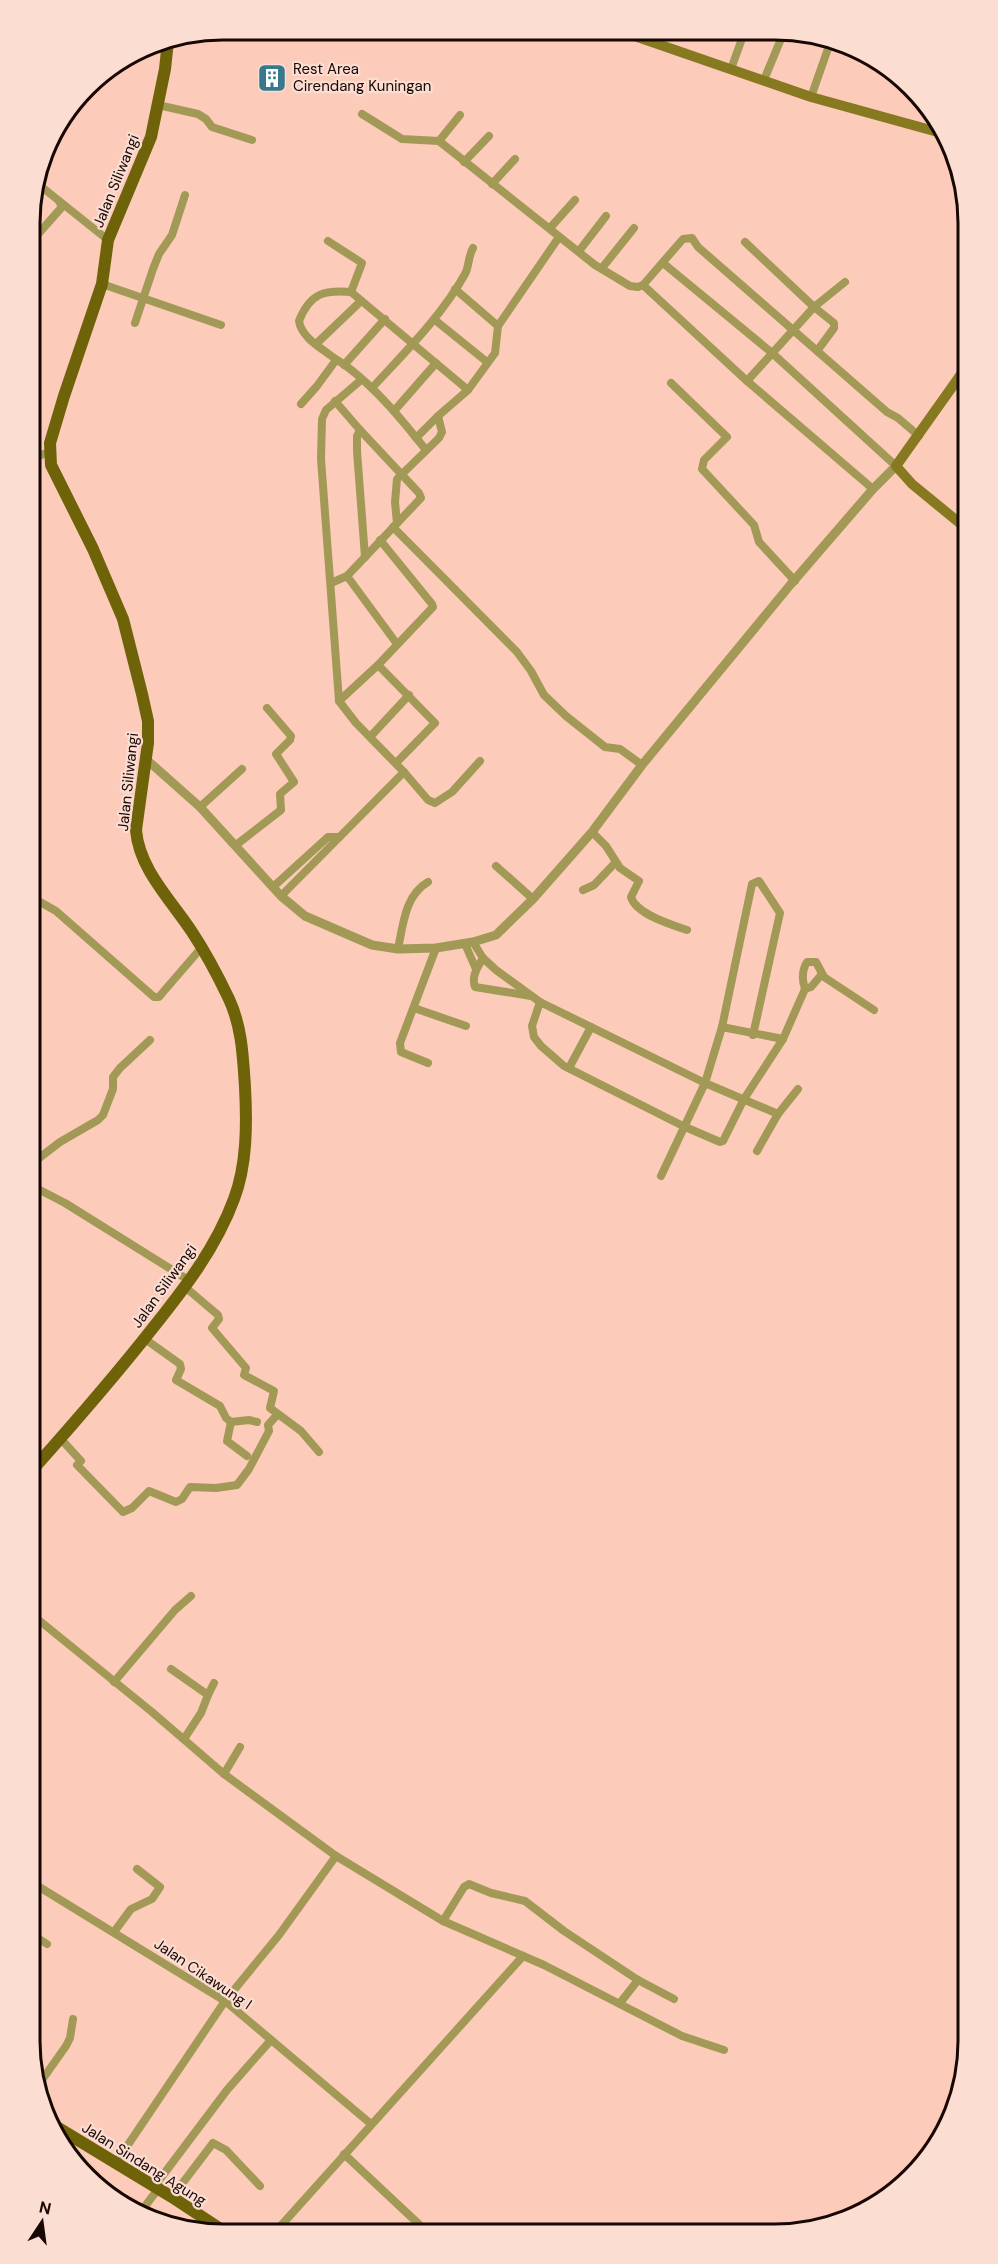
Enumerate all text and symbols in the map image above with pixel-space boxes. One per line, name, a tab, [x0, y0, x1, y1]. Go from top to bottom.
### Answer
place label: Rest Area Cirendang Kuningan	[293, 59, 431, 96]
building icon: Rest Area Cirendang Kuningan	[256, 62, 288, 94]
street label: Jalan Siliwangi	[88, 131, 144, 231]
street label: Jalan Siliwangi	[113, 732, 143, 832]
street label: Jalan Siliwangi	[127, 1240, 201, 1332]
street label: Jalan Cikawung I	[150, 1934, 256, 2014]
street label: Jalan Sindang Agung	[78, 2118, 210, 2210]
north arrow	[12, 2192, 72, 2252]
text: N	[37, 2196, 53, 2219]

